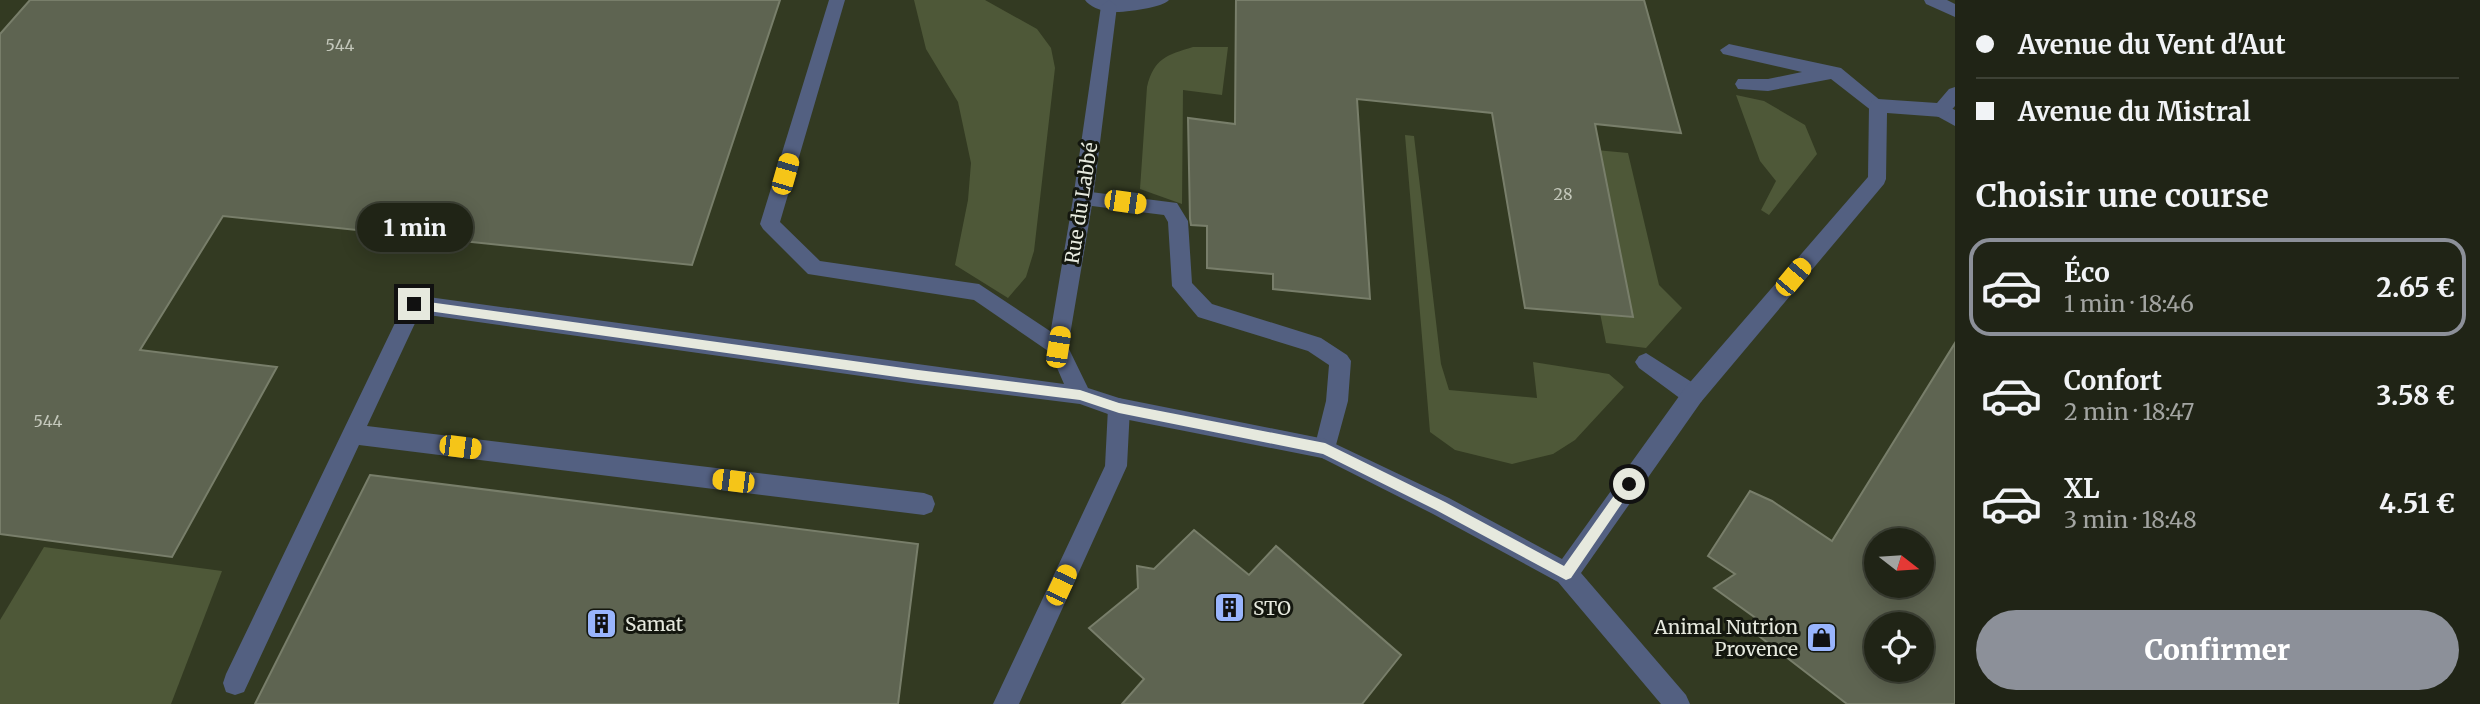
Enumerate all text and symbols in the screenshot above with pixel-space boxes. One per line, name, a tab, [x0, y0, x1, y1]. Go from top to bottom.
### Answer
text: Avenue du Vent d'Aut	[2018, 28, 2286, 61]
house number: 544	[326, 35, 355, 55]
text: Avenue du Mistral	[2018, 95, 2251, 128]
street label: Rue du Labbé	[1060, 140, 1102, 266]
car	[770, 151, 801, 197]
text: Choisir une course	[1976, 176, 2269, 216]
house number: 28	[1554, 184, 1572, 204]
car	[1103, 189, 1148, 215]
callout: 1 min	[356, 202, 472, 252]
text: 1 min	[383, 213, 447, 242]
car	[1772, 254, 1815, 300]
icon: car	[1980, 256, 2043, 319]
text: Éco	[2064, 256, 2110, 289]
text: 2.65 €	[2376, 271, 2455, 304]
route end	[398, 288, 430, 320]
text: 1 min · 18:46	[2064, 289, 2194, 318]
car	[1045, 325, 1072, 369]
icon: car	[1980, 364, 2043, 427]
text: Confort	[2064, 364, 2162, 397]
text: 3.58 €	[2376, 379, 2455, 412]
text: 2 min · 18:47	[2064, 397, 2194, 426]
house number: 544	[34, 411, 63, 431]
car	[438, 434, 483, 460]
car	[711, 468, 756, 494]
route start	[1613, 468, 1645, 500]
icon: car	[1980, 472, 2043, 535]
text: XL	[2064, 472, 2100, 505]
text: 4.51 €	[2379, 487, 2455, 520]
text: 3 min · 18:48	[2064, 505, 2197, 534]
north arrow	[1864, 528, 1934, 598]
map controls	[1864, 528, 1934, 682]
car	[1043, 562, 1080, 608]
building icon: STO	[1213, 591, 1247, 625]
place label: STO	[1253, 596, 1291, 620]
building icon: Samat	[585, 607, 619, 641]
button: Confirmer	[1976, 610, 2459, 690]
place label: Samat	[625, 612, 684, 636]
button: locate	[1864, 612, 1934, 682]
place label: Animal Nutrion Provence	[1653, 615, 1798, 661]
shop icon: Animal Nutrion Provence	[1804, 621, 1838, 655]

